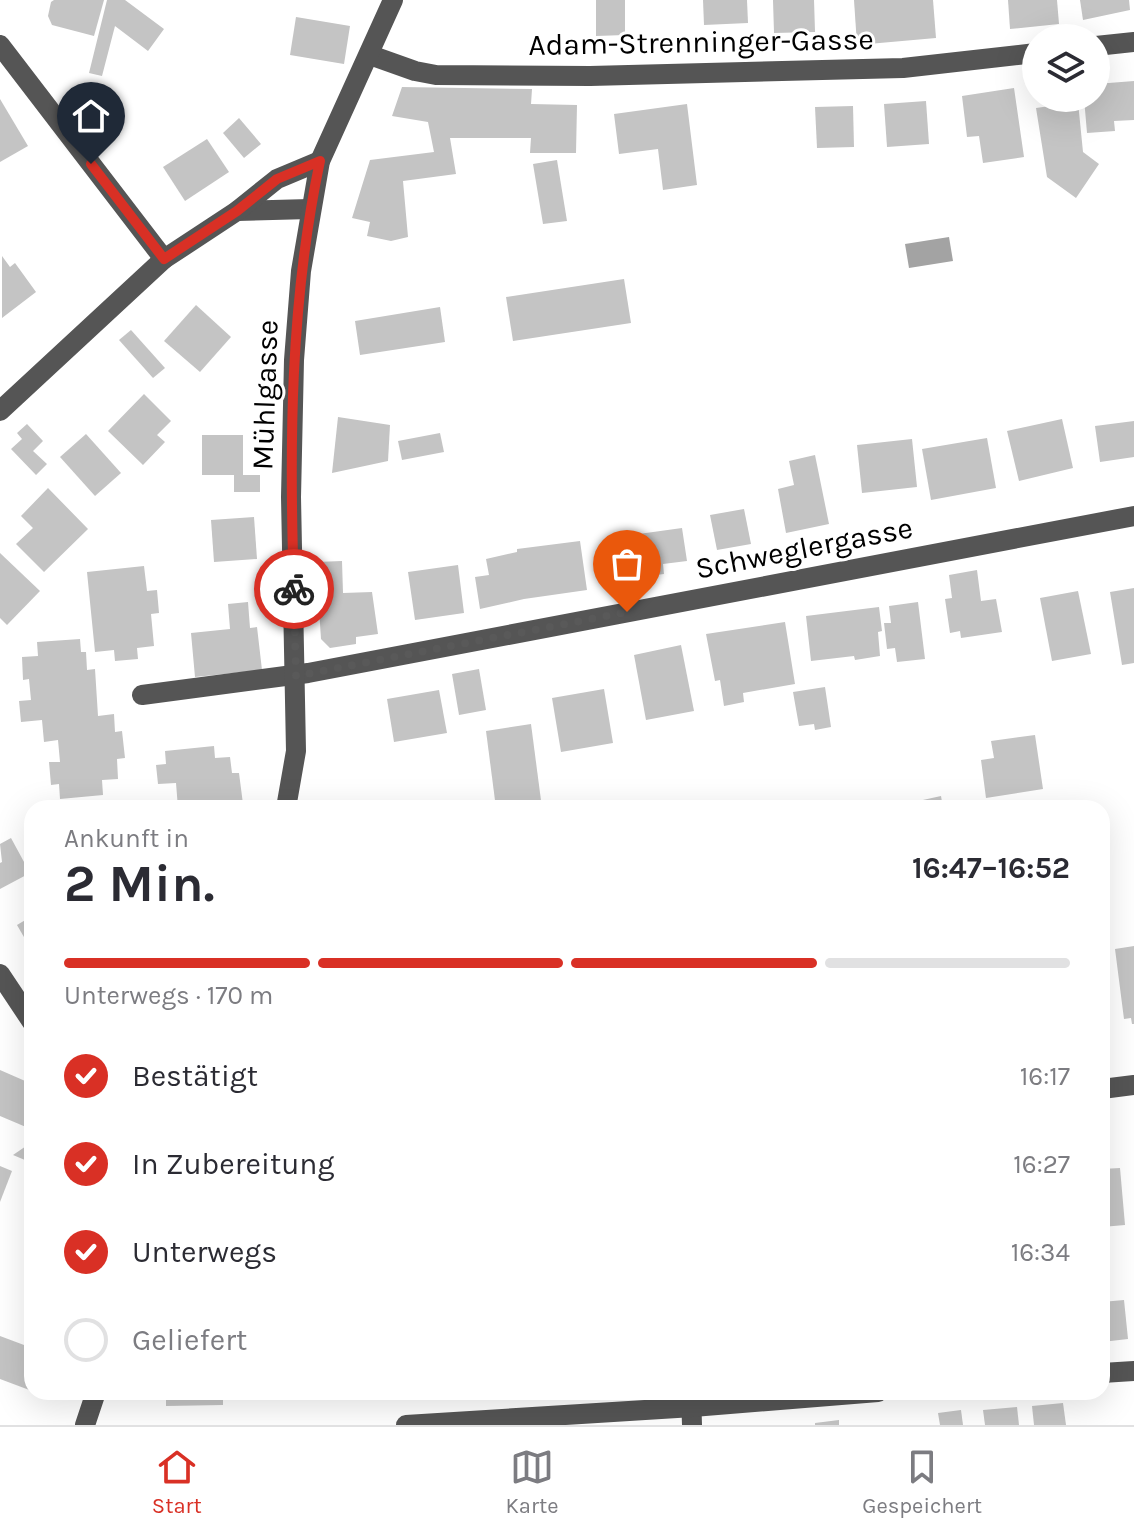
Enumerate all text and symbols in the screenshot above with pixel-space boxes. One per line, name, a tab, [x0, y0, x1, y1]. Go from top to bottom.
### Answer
street label: Adam-Strenninger-Gasse	[528, 21, 874, 63]
map controls	[1022, 24, 1110, 112]
button: layers	[1022, 24, 1110, 112]
pin	[57, 82, 125, 164]
icon: home	[69, 94, 113, 138]
street label: Mühlgasse	[244, 319, 286, 471]
street label: Schweglergasse	[692, 509, 916, 587]
pin	[593, 530, 661, 612]
icon: bag	[605, 542, 649, 586]
courier	[254, 549, 334, 629]
icon: bike	[272, 567, 316, 611]
text: Ankunft in	[64, 823, 189, 854]
text: 16:47–16:52	[912, 850, 1070, 886]
text: 2 Min.	[64, 853, 215, 914]
text: Unterwegs · 170 m	[64, 980, 273, 1011]
icon: check	[64, 1054, 108, 1098]
text: Bestätigt	[132, 1058, 258, 1094]
text: 16:17	[1020, 1061, 1070, 1092]
icon: check	[64, 1142, 108, 1186]
text: In Zubereitung	[132, 1146, 334, 1182]
text: 16:27	[1013, 1149, 1070, 1180]
icon: check	[64, 1230, 108, 1274]
text: Unterwegs	[132, 1234, 277, 1270]
text: 16:34	[1011, 1237, 1070, 1268]
text: Geliefert	[132, 1322, 247, 1358]
tab: Start	[152, 1445, 202, 1519]
tab: Karte	[506, 1445, 559, 1519]
tab: Gespeichert	[862, 1445, 982, 1519]

